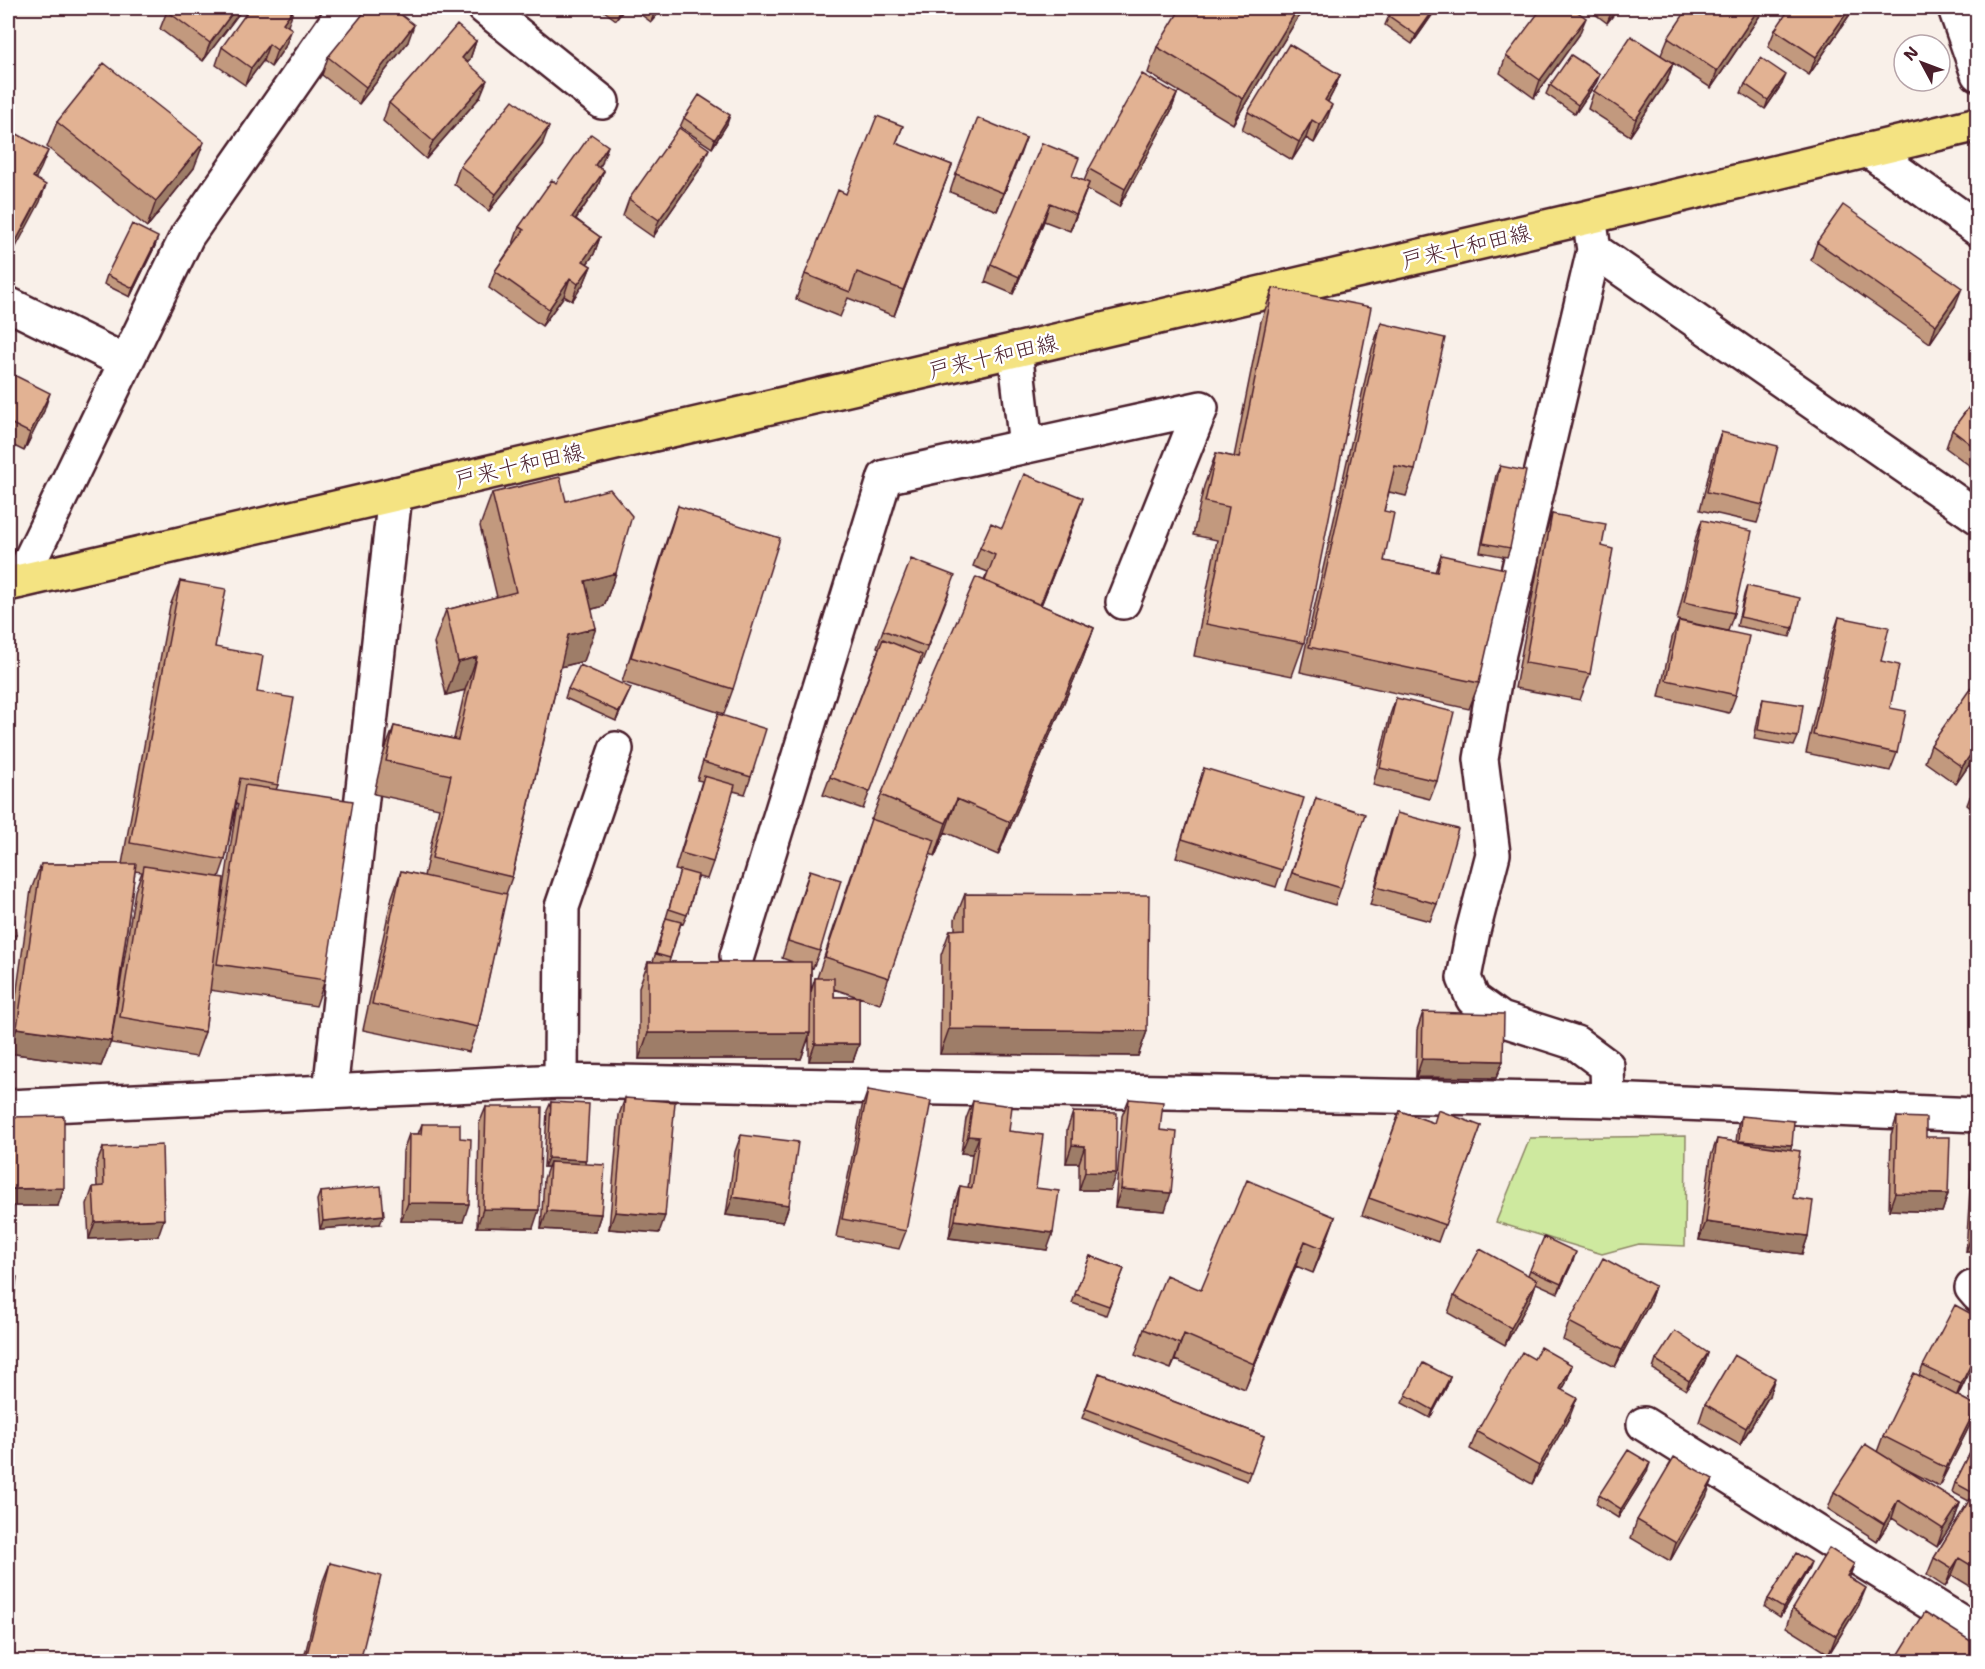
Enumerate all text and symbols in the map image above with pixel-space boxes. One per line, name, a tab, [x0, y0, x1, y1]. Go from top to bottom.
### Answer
north arrow	[1892, 33, 1952, 93]
text: N	[1899, 42, 1923, 65]
street label: 戸来十和田線	[1399, 218, 1534, 275]
street label: 戸来十和田線	[926, 328, 1061, 385]
street label: 戸来十和田線	[452, 437, 587, 494]

